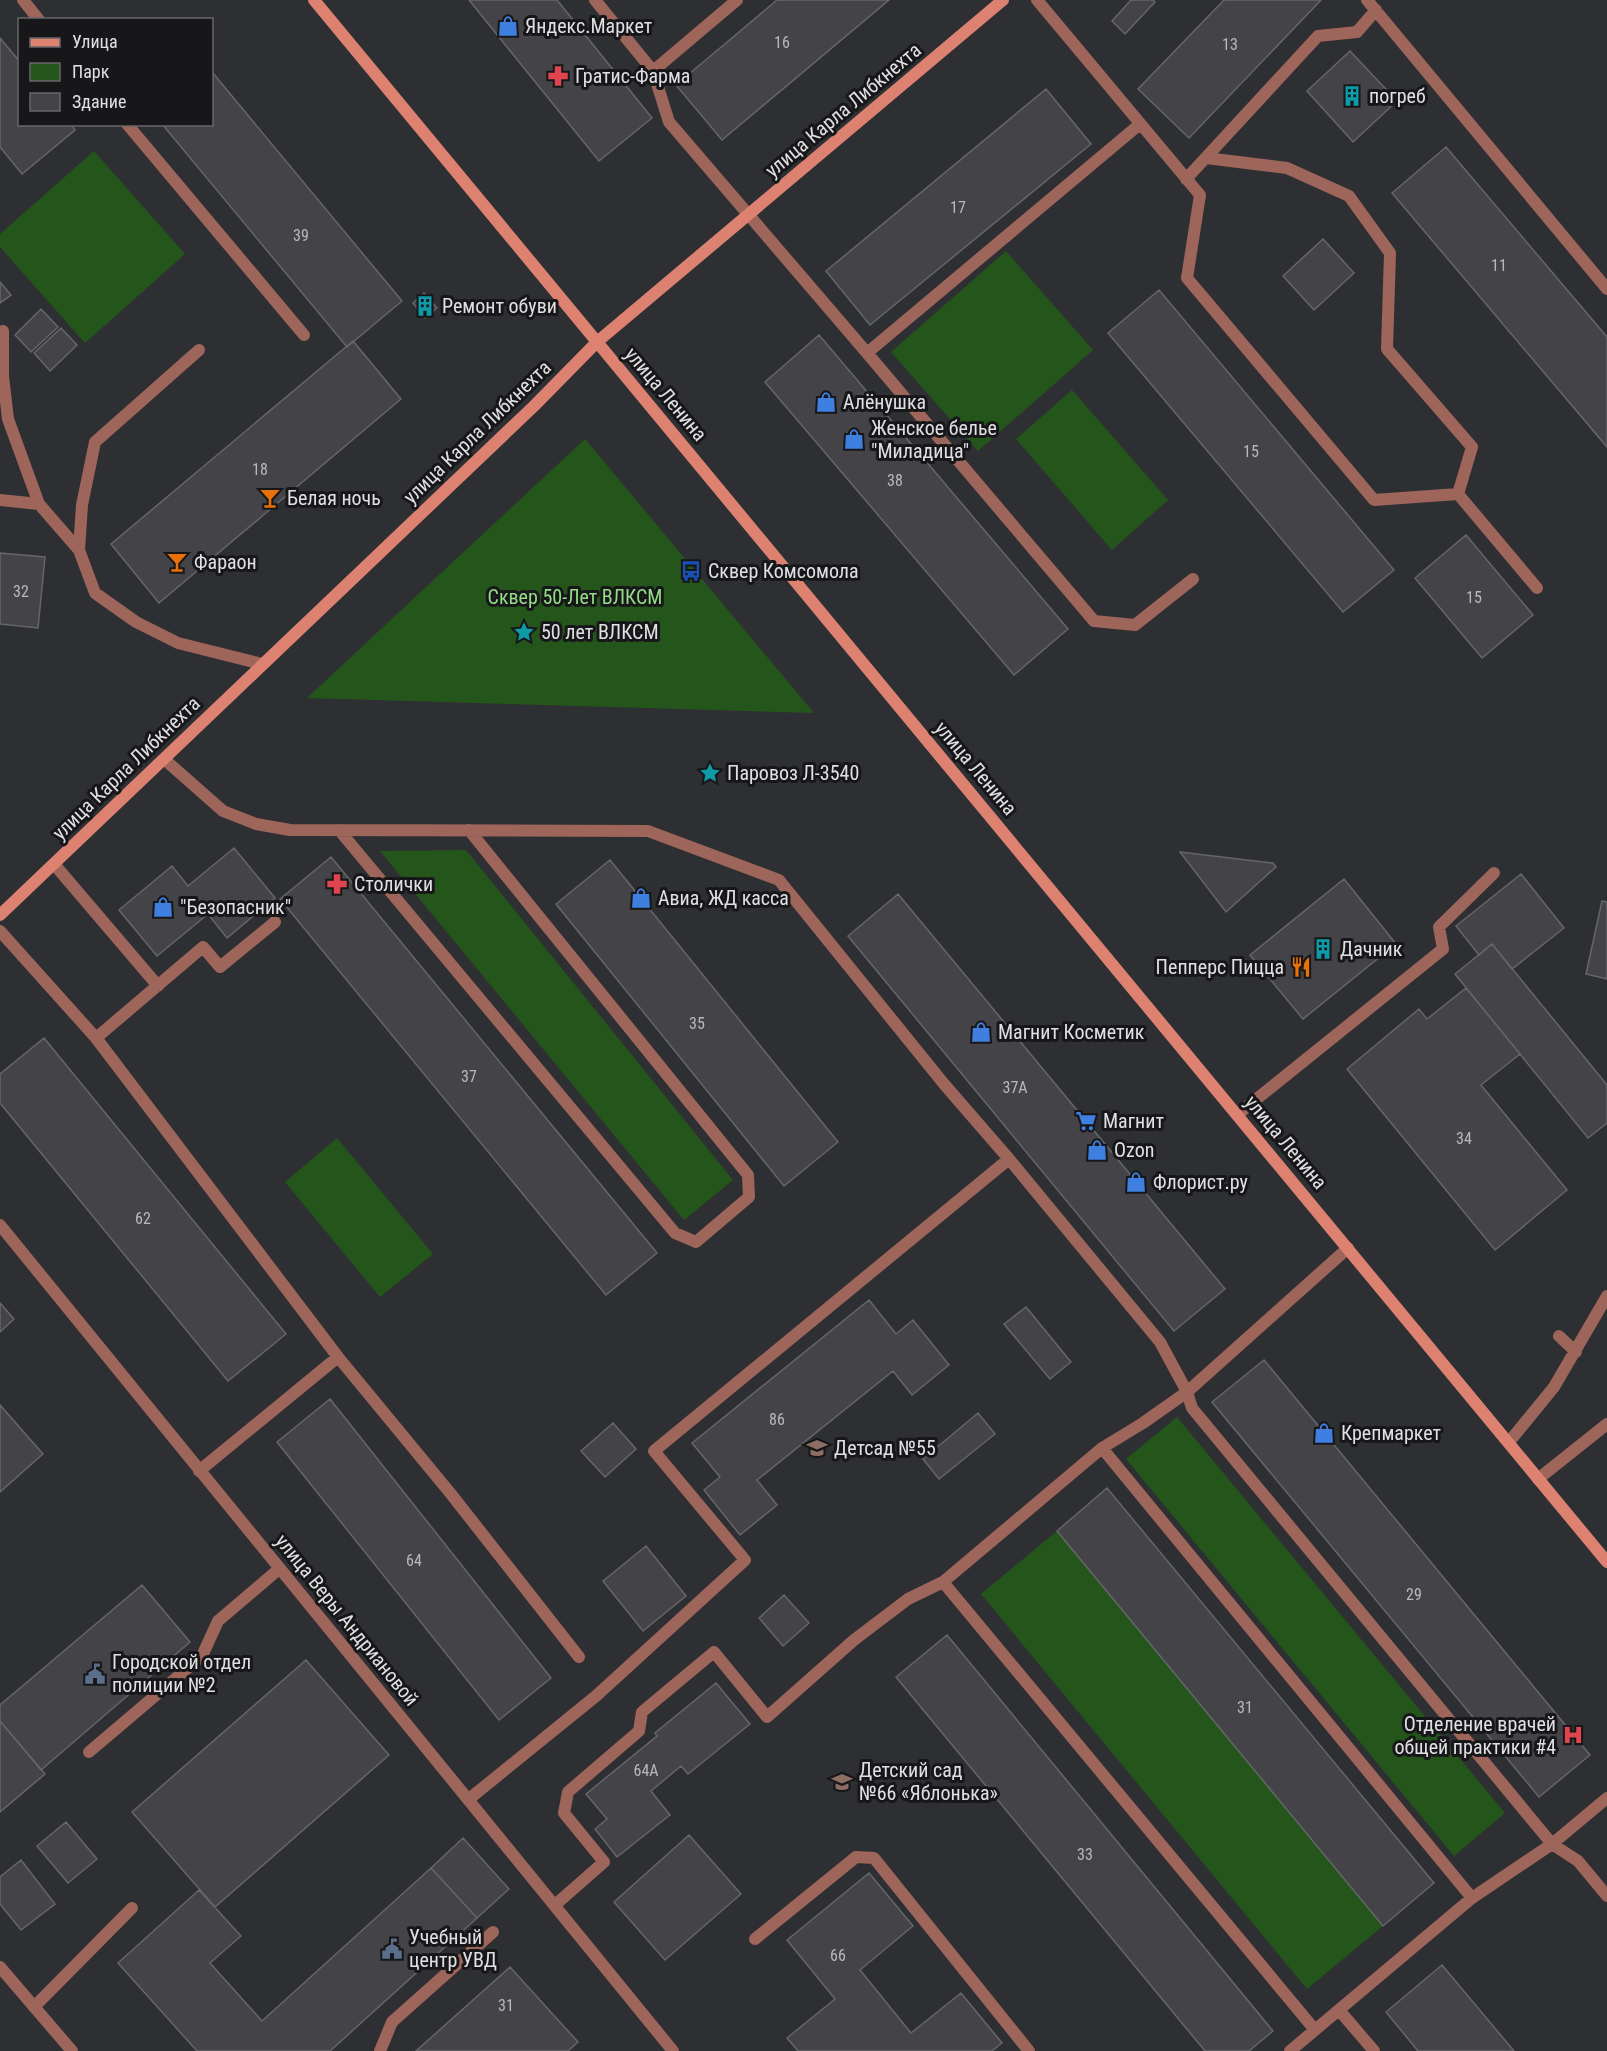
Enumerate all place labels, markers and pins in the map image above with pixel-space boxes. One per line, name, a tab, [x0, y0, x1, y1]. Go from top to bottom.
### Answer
shop icon: Яндекс.Маркет	[496, 14, 520, 38]
place label: Яндекс.Маркет	[525, 14, 652, 38]
pharmacy icon: Гратис-Фарма	[546, 64, 570, 88]
place label: Гратис-Фарма	[575, 64, 690, 88]
building icon: погреб	[1340, 84, 1364, 108]
place label: погреб	[1369, 84, 1426, 108]
building icon: Ремонт обуви	[413, 294, 437, 318]
place label: Ремонт обуви	[442, 294, 557, 318]
shop icon: Алёнушка	[814, 390, 838, 414]
place label: Алёнушка	[843, 390, 926, 414]
place label: Женское белье "Миладица"	[871, 416, 997, 463]
shop icon: Женское белье "Миладица"	[842, 427, 866, 451]
bar icon: Белая ночь	[258, 486, 282, 510]
place label: Белая ночь	[287, 486, 381, 510]
bar icon: Фараон	[165, 550, 189, 574]
place label: Фараон	[194, 550, 257, 574]
bus stop icon: Сквер Комсомола	[679, 559, 703, 583]
place label: Сквер Комсомола	[708, 559, 859, 583]
place icon: 50 лет ВЛКСМ	[512, 620, 536, 644]
place label: 50 лет ВЛКСМ	[541, 620, 659, 644]
place icon: Паровоз Л-3540	[698, 761, 722, 785]
place label: Паровоз Л-3540	[727, 761, 859, 785]
pharmacy icon: Столички	[325, 872, 349, 896]
place label: Столички	[354, 872, 433, 896]
shop icon: Авиа, ЖД касса	[629, 886, 653, 910]
place label: Авиа, ЖД касса	[658, 886, 789, 910]
shop icon: "Безопасник"	[151, 895, 175, 919]
place label: "Безопасник"	[180, 895, 291, 919]
building icon: Дачник	[1311, 937, 1335, 961]
place label: Дачник	[1340, 937, 1403, 961]
place label: Пепперс Пицца	[1156, 955, 1284, 979]
restaurant icon: Пепперс Пицца	[1289, 955, 1313, 979]
shop icon: Магнит Косметик	[969, 1020, 993, 1044]
place label: Магнит Косметик	[998, 1020, 1145, 1044]
supermarket icon: Магнит	[1074, 1109, 1098, 1133]
place label: Магнит	[1103, 1109, 1164, 1133]
shop icon: Ozon	[1085, 1138, 1109, 1162]
place label: Ozon	[1114, 1138, 1154, 1162]
shop icon: Флорист.ру	[1124, 1170, 1148, 1194]
place label: Флорист.ру	[1153, 1170, 1248, 1194]
shop icon: Крепмаркет	[1312, 1421, 1336, 1445]
place label: Крепмаркет	[1341, 1421, 1441, 1445]
school or university icon: Детсад №55	[805, 1436, 829, 1460]
place label: Детсад №55	[834, 1436, 936, 1460]
place label: Городской отдел полиции №2	[112, 1650, 251, 1697]
public building icon: Городской отдел полиции №2	[83, 1662, 107, 1686]
place label: Отделение врачей общей практики #4	[1395, 1712, 1556, 1759]
hospital icon: Отделение врачей общей практики #4	[1561, 1723, 1585, 1747]
place label: Детский сад №66 «Яблонька»	[859, 1758, 998, 1805]
school or university icon: Детский сад №66 «Яблонька»	[830, 1770, 854, 1794]
place label: Учебный центр УВД	[409, 1925, 497, 1972]
public building icon: Учебный центр УВД	[380, 1937, 404, 1961]

